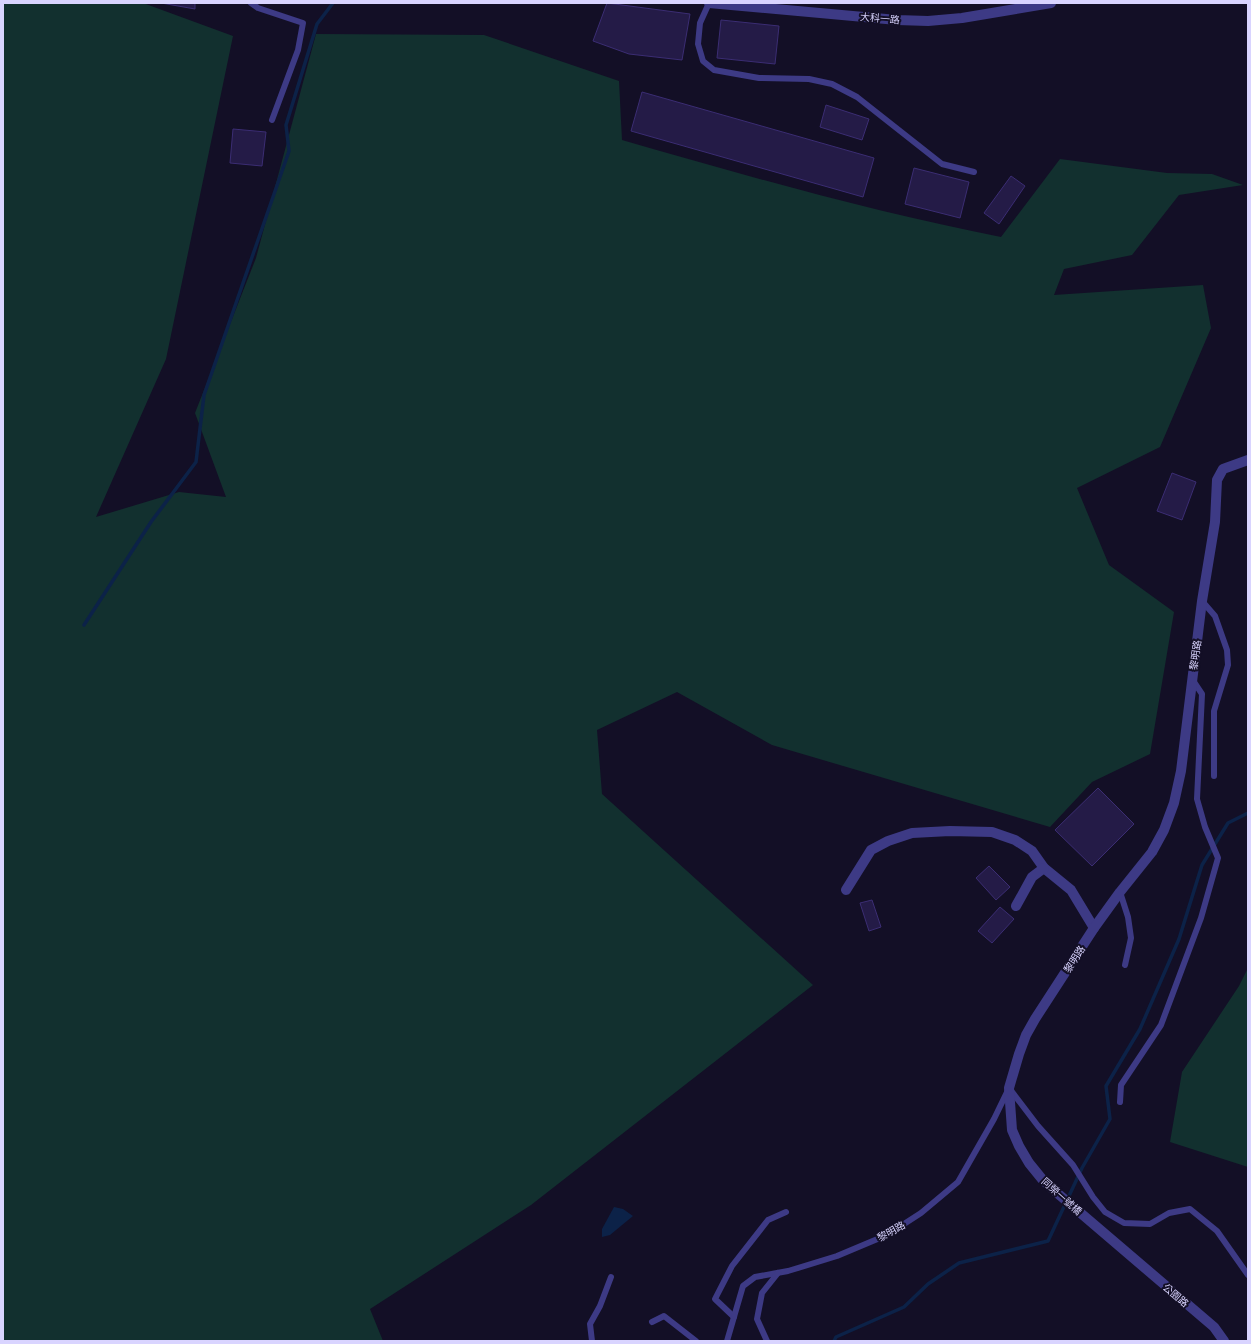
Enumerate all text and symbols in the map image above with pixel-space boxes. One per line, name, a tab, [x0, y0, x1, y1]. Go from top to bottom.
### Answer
street label: 大科一路	[859, 11, 900, 28]
street label: 黎明路	[1188, 639, 1205, 671]
street label: 黎明路	[1062, 944, 1089, 976]
street label: 同榮一號橋	[1038, 1176, 1084, 1219]
street label: 黎明路	[875, 1219, 908, 1245]
street label: 公園路	[1159, 1282, 1191, 1311]

